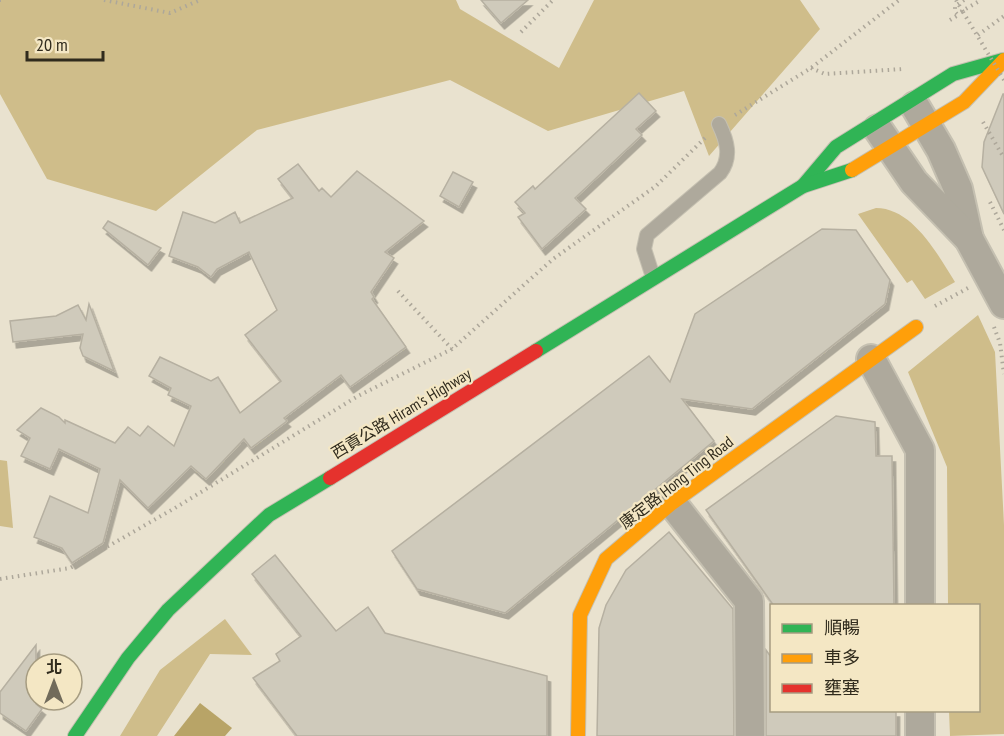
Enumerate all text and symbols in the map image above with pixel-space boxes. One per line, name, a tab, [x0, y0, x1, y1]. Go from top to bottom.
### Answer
scale bar	[27, 24, 104, 62]
text: 20 m	[36, 33, 68, 56]
street label: 西貢公路 Hiram's Highway	[328, 363, 474, 463]
street label: 康定路 Hong Ting Road	[615, 431, 737, 533]
legend	[770, 604, 980, 712]
text: 順暢	[824, 616, 860, 639]
text: 車多	[824, 646, 860, 669]
north arrow	[24, 652, 84, 712]
text: 北	[46, 657, 62, 677]
text: 壅塞	[824, 676, 860, 699]

